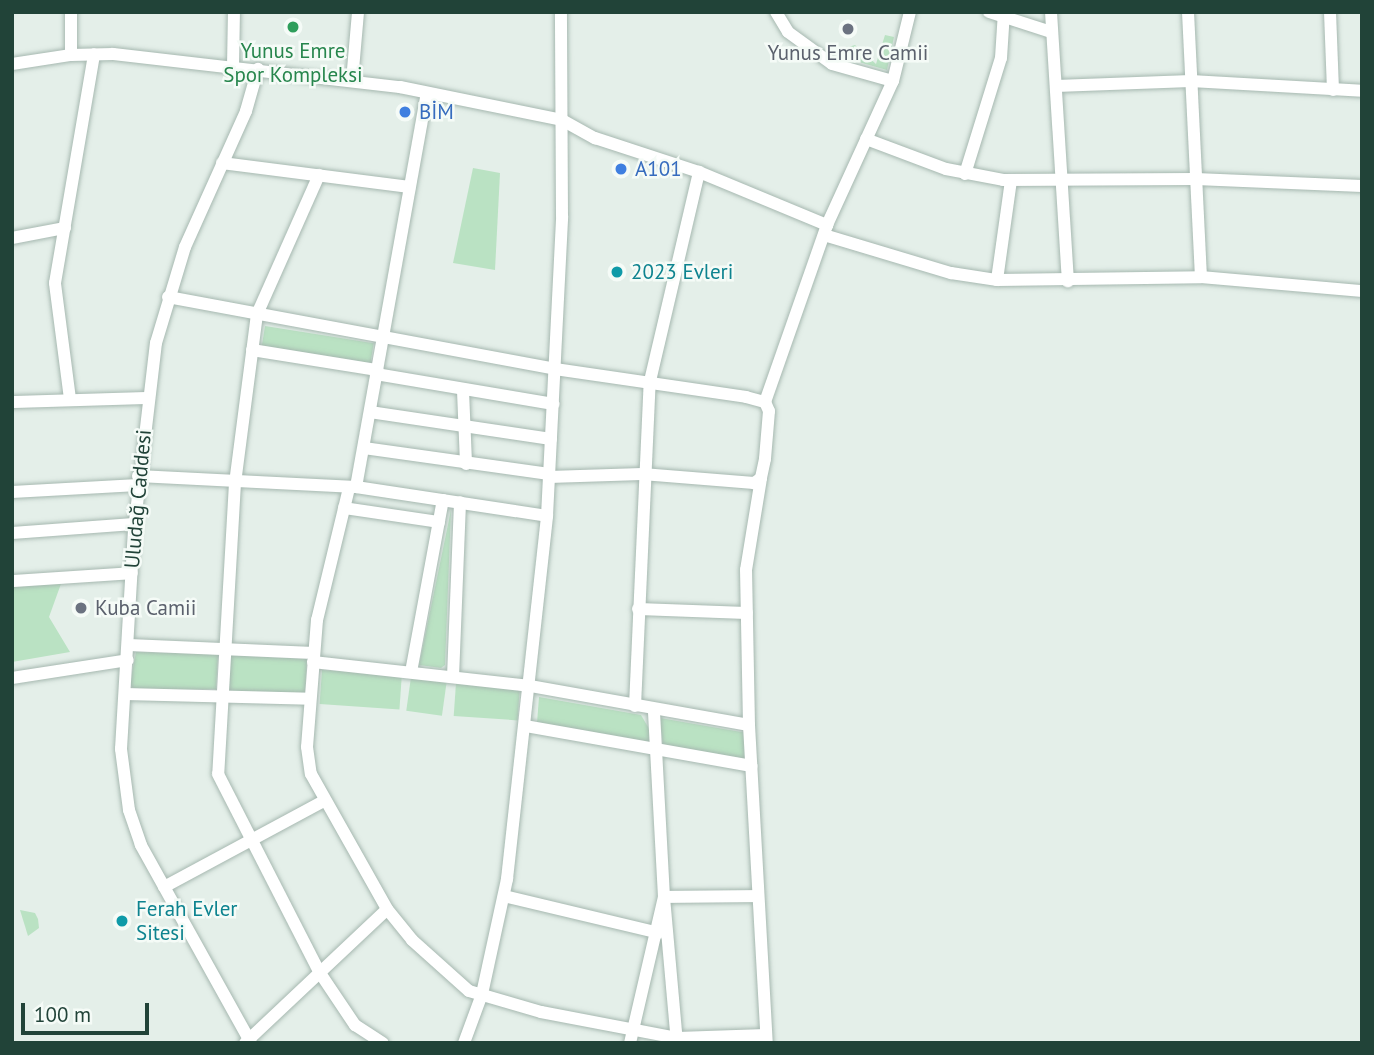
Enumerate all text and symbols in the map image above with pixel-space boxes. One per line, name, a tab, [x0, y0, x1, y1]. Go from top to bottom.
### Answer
marker: Yunus Emre Spor Kompleksi	[285, 19, 301, 35]
marker: Yunus Emre Camii	[840, 21, 856, 37]
place label: Yunus Emre Spor Kompleksi	[223, 38, 363, 88]
place label: Yunus Emre Camii	[768, 40, 928, 66]
place label: BİM	[419, 99, 454, 125]
marker: BİM	[397, 104, 413, 120]
place label: A101	[635, 156, 682, 182]
marker: A101	[613, 161, 629, 177]
place label: 2023 Evleri	[631, 259, 733, 285]
marker: 2023 Evleri	[609, 264, 625, 280]
street label: Uludağ Caddesi	[119, 428, 157, 570]
place label: Kuba Camii	[95, 595, 196, 621]
marker: Kuba Camii	[73, 600, 89, 616]
place label: Ferah Evler Sitesi	[136, 896, 237, 946]
marker: Ferah Evler Sitesi	[114, 913, 130, 929]
scale bar	[24, 988, 152, 1032]
text: 100 m	[34, 1001, 91, 1028]

